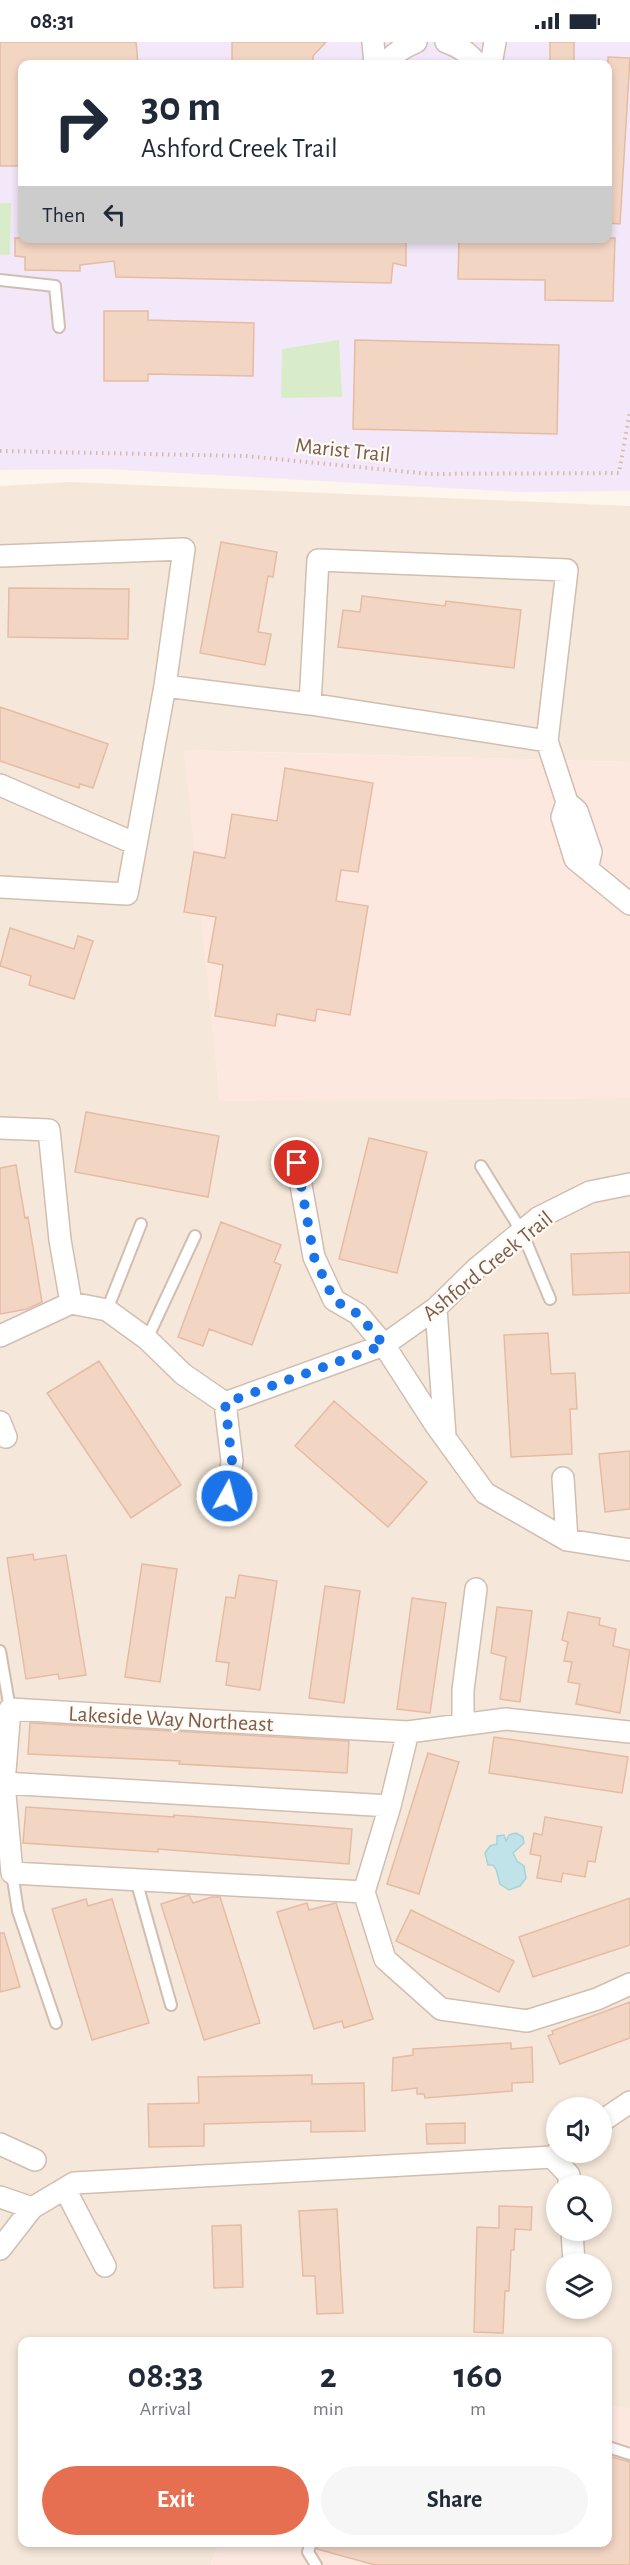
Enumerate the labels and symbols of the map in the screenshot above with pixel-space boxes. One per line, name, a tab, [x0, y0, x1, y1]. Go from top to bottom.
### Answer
street label: Marist Trail	[294, 434, 392, 466]
pin	[271, 1137, 322, 1188]
street label: Ashford Creek Trail	[418, 1207, 557, 1325]
position arrow	[195, 1464, 259, 1528]
street label: Lakeside Way Northeast	[68, 1703, 274, 1735]

